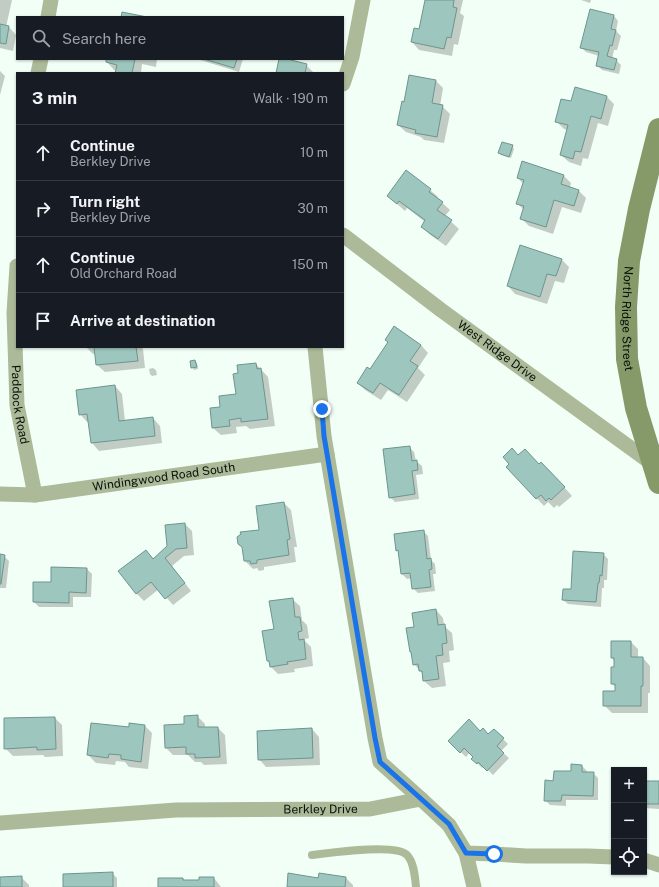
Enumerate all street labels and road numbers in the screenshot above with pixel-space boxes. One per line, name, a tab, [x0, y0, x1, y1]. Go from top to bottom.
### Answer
street label: North Ridge Street	[619, 266, 636, 372]
street label: West Ridge Drive	[455, 317, 540, 385]
street label: Paddock Road	[9, 365, 32, 445]
street label: Windingwood Road South	[92, 460, 236, 494]
street label: Berkley Drive	[283, 802, 358, 816]

